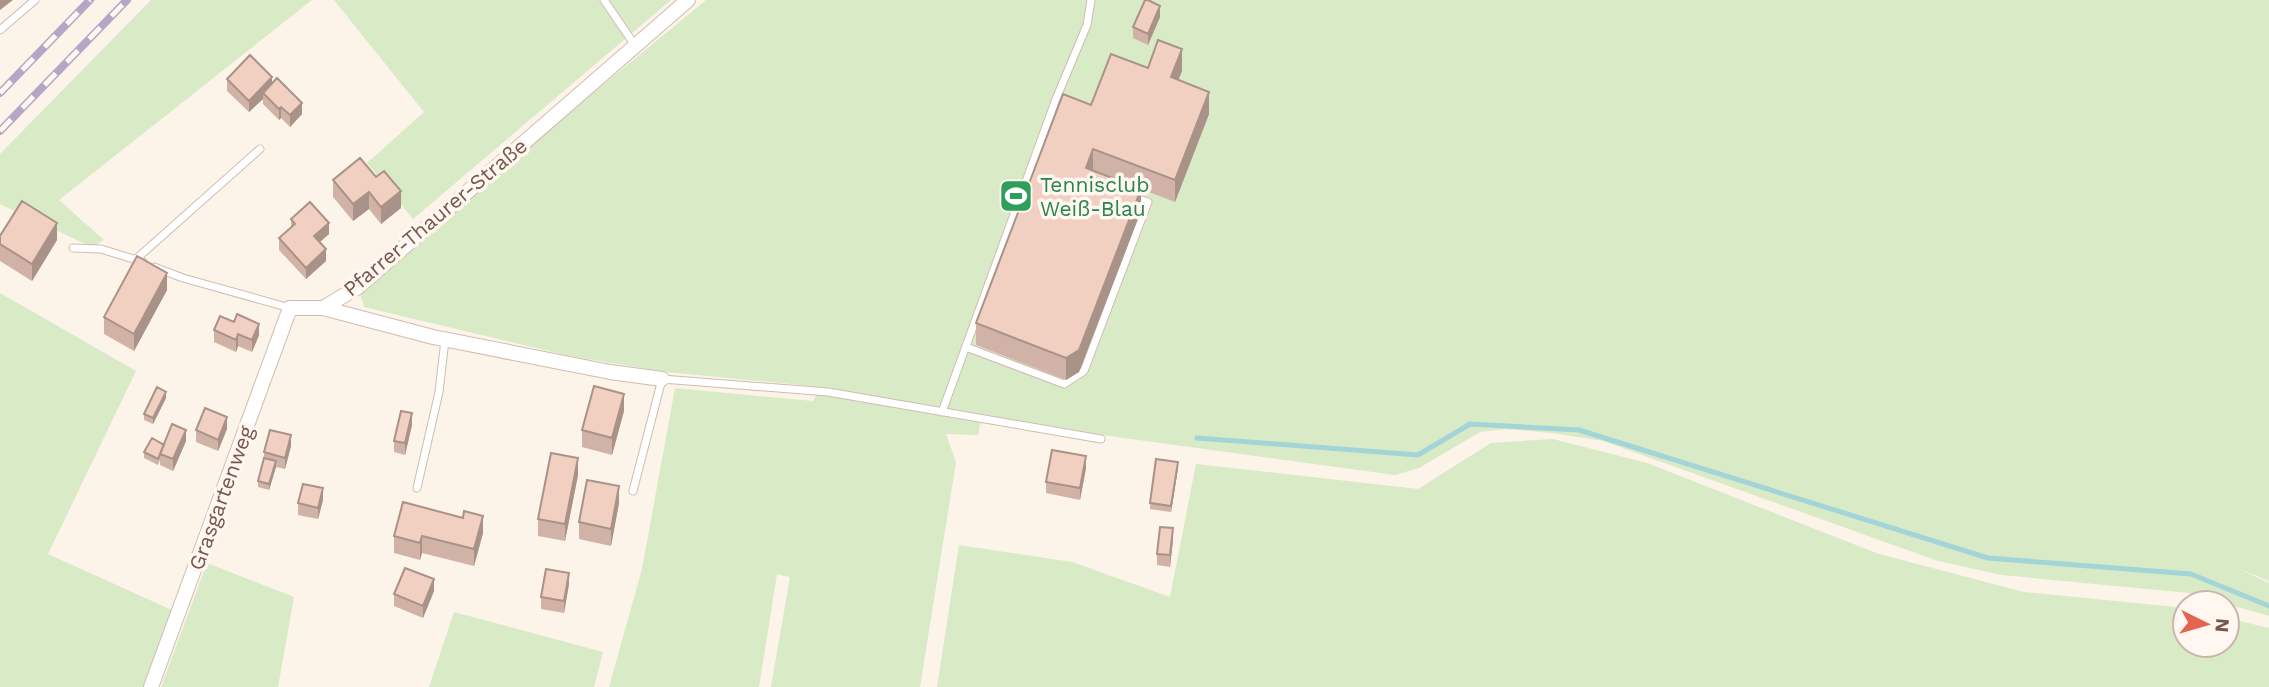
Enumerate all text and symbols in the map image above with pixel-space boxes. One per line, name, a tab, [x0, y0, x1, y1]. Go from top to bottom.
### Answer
street label: Pfarrer-Thaurer-Straße	[338, 133, 532, 301]
place label: Tennisclub Weiß-Blau	[1040, 172, 1149, 221]
sports icon: Tennisclub Weiß-Blau	[997, 177, 1035, 215]
street label: Grasgartenweg	[183, 422, 259, 574]
north arrow	[2171, 589, 2241, 659]
text: N	[2210, 617, 2235, 633]

